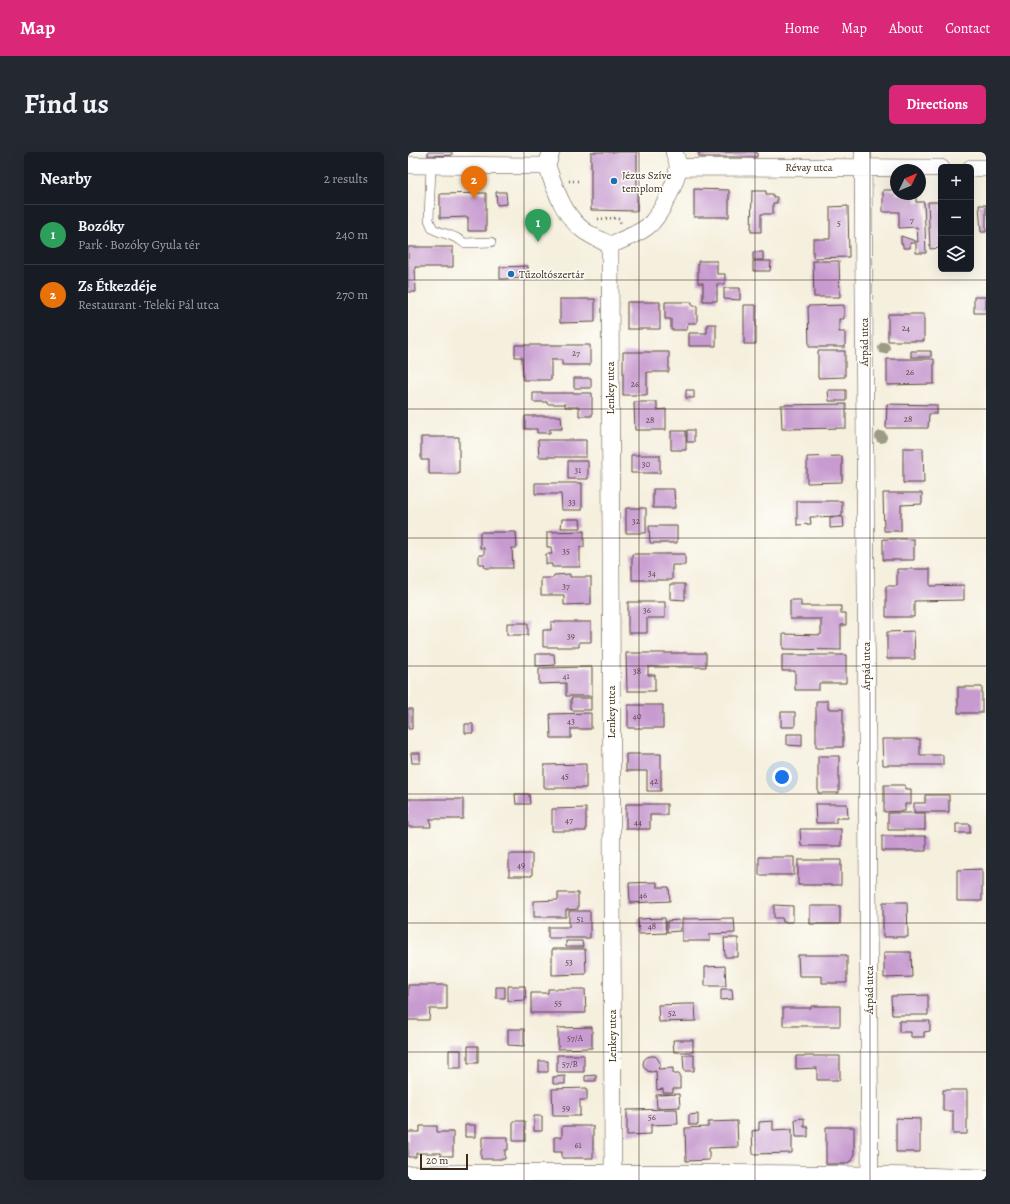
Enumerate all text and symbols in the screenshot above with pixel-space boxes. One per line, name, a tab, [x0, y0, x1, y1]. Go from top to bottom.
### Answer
text: Map	[20, 15, 55, 41]
text: Home	[784, 19, 819, 38]
text: Map	[841, 19, 867, 38]
text: About	[889, 19, 923, 38]
text: Contact	[945, 19, 990, 38]
text: Find us	[24, 85, 109, 123]
button: Directions	[889, 85, 986, 124]
street label: Révay utca	[785, 160, 834, 175]
north arrow	[890, 164, 926, 200]
map controls	[938, 164, 974, 272]
button: +	[938, 164, 974, 200]
pin: 2	[461, 166, 487, 199]
text: Nearby	[40, 167, 91, 190]
place label: Jézus Szíve templom	[622, 168, 671, 196]
text: 2 results	[324, 170, 368, 187]
marker: Jézus Szíve templom	[609, 176, 619, 186]
button: −	[938, 200, 974, 236]
pin: 1	[525, 209, 551, 242]
house number: 7	[910, 214, 914, 226]
text: Bozóky	[78, 216, 124, 236]
house number: 5	[837, 217, 841, 229]
text: 1	[51, 226, 55, 243]
text: 240 m	[336, 226, 368, 243]
text: Park · Bozóky Gyula tér	[78, 236, 200, 253]
button: layers	[938, 236, 974, 272]
place label: Tűzoltószertár	[519, 267, 585, 282]
marker: Tűzoltószertár	[506, 269, 516, 279]
text: Zs Étkezdéje	[78, 276, 157, 296]
text: 2	[50, 286, 56, 303]
text: 270 m	[336, 286, 368, 303]
text: Restaurant · Teleki Pál utca	[78, 296, 219, 313]
street label: Árpád utca	[857, 317, 872, 367]
house number: 24	[902, 322, 910, 334]
house number: 27	[572, 347, 580, 359]
street label: Lenkey utca	[603, 361, 618, 415]
house number: 26	[906, 366, 914, 378]
house number: 26	[631, 378, 639, 390]
house number: 28	[904, 413, 912, 425]
house number: 28	[646, 414, 654, 426]
house number: 30	[642, 458, 650, 470]
house number: 31	[575, 464, 581, 476]
house number: 33	[568, 496, 576, 508]
house number: 32	[632, 515, 641, 527]
house number: 35	[562, 545, 570, 557]
house number: 34	[648, 567, 656, 579]
house number: 37	[562, 580, 570, 592]
house number: 36	[643, 604, 651, 616]
house number: 39	[567, 630, 575, 642]
street label: Árpád utca	[859, 641, 874, 691]
house number: 38	[633, 665, 641, 677]
house number: 41	[562, 670, 570, 682]
street label: Lenkey utca	[604, 685, 619, 739]
house number: 40	[633, 710, 642, 722]
house number: 43	[567, 715, 575, 727]
your location	[772, 767, 792, 787]
house number: 45	[561, 770, 569, 782]
house number: 42	[650, 775, 659, 787]
house number: 47	[565, 814, 573, 826]
house number: 44	[634, 816, 642, 828]
house number: 49	[517, 859, 525, 871]
house number: 46	[639, 889, 647, 901]
house number: 51	[577, 913, 583, 925]
house number: 48	[648, 920, 656, 932]
house number: 53	[565, 956, 573, 968]
street label: Árpád utca	[862, 965, 877, 1015]
house number: 55	[554, 997, 562, 1009]
house number: 52	[668, 1007, 677, 1019]
street label: Lenkey utca	[605, 1009, 620, 1063]
house number: 57/A	[567, 1032, 584, 1044]
house number: 57/B	[562, 1058, 578, 1070]
house number: 59	[562, 1102, 570, 1114]
house number: 56	[648, 1111, 656, 1123]
house number: 61	[574, 1139, 582, 1151]
scale bar	[420, 1152, 468, 1171]
text: 20 m	[426, 1153, 448, 1168]

